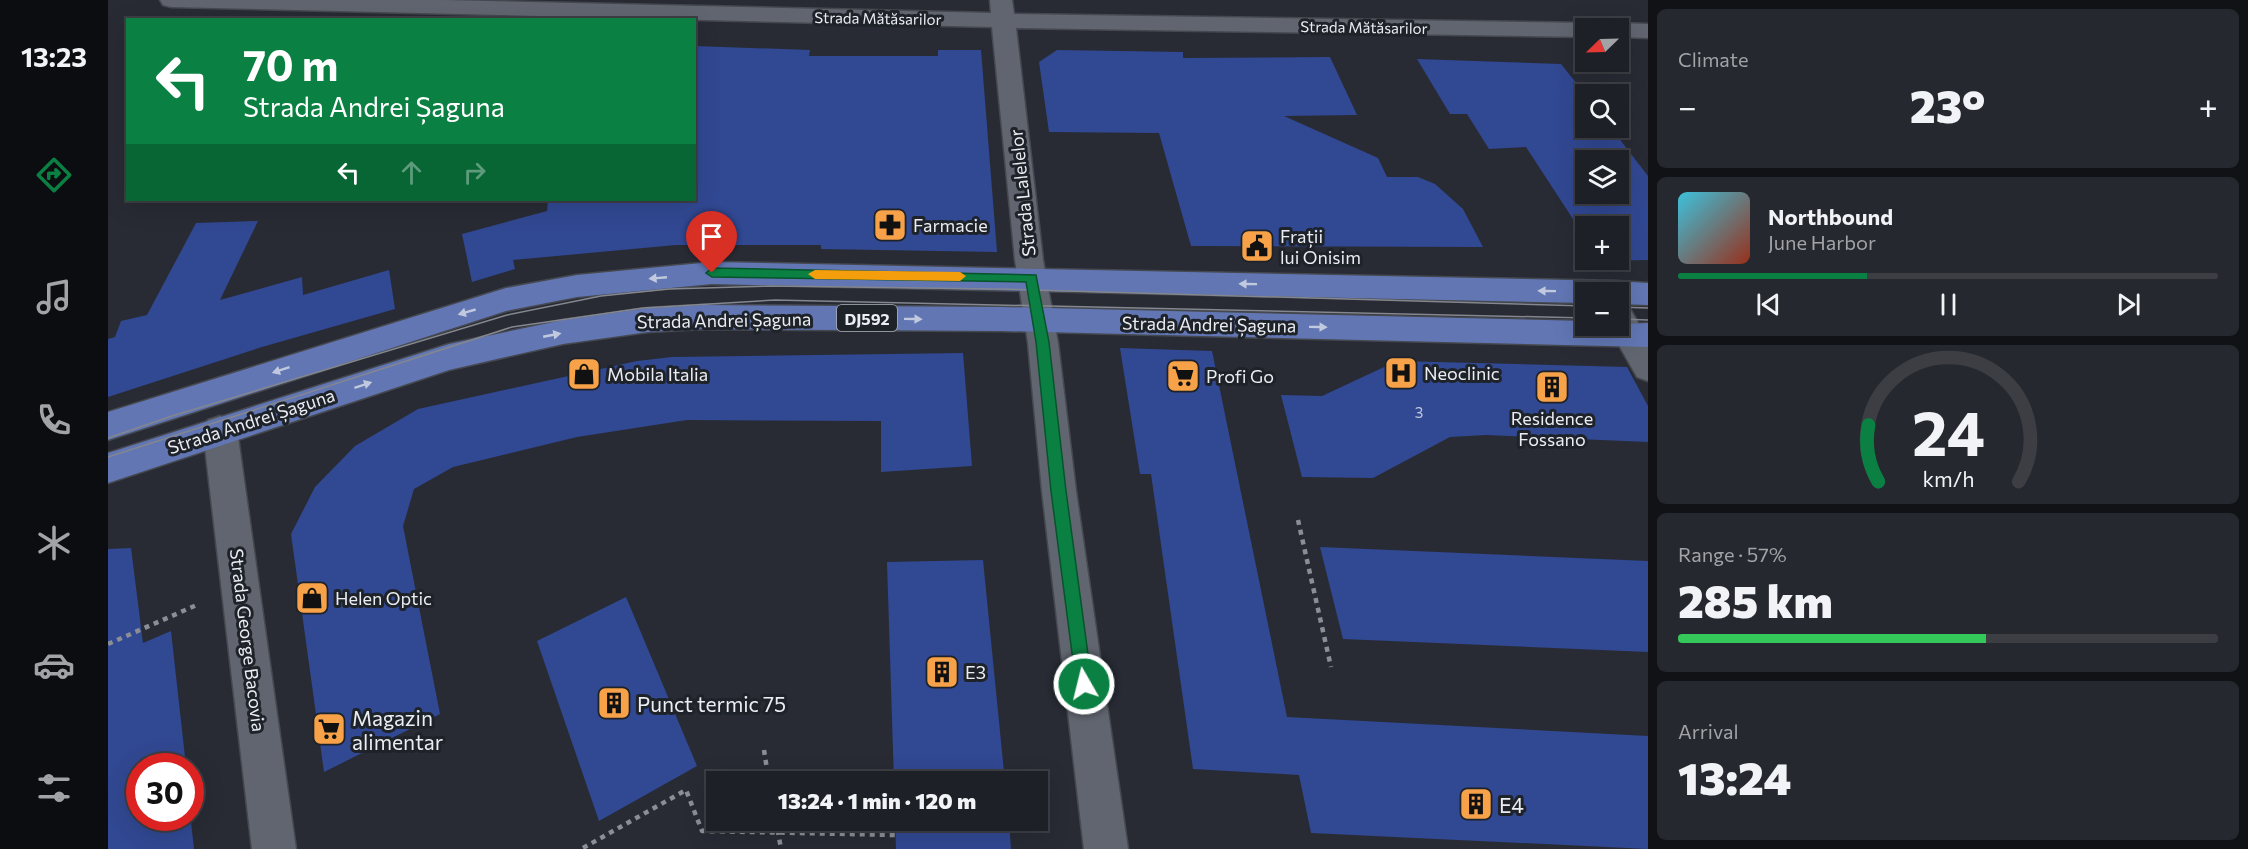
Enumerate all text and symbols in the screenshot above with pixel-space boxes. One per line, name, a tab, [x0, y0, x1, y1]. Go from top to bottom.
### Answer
street label: Strada Mătăsarilor	[814, 8, 942, 28]
street label: Strada Mătăsarilor	[1300, 17, 1428, 37]
north arrow	[1575, 18, 1629, 72]
map controls	[1575, 18, 1629, 336]
text: 70 m	[243, 38, 338, 90]
text: 13:23	[21, 40, 87, 73]
icon: left	[144, 42, 222, 120]
text: Climate	[1678, 47, 1748, 71]
text: 23°	[1910, 77, 1986, 132]
button: search	[1575, 84, 1629, 138]
text: −	[1678, 85, 1697, 126]
text: +	[2199, 85, 2218, 126]
text: Strada Andrei Șaguna	[243, 90, 505, 123]
street label: Strada Lalelelor	[1004, 128, 1040, 258]
button: layers	[1575, 150, 1629, 204]
icon: directions	[33, 154, 75, 196]
icon: left	[332, 156, 365, 189]
icon: ahead	[395, 156, 428, 189]
icon: right	[458, 156, 491, 189]
text: Northbound	[1768, 203, 1893, 230]
pharmacy icon: Farmacie	[872, 207, 908, 243]
pin	[686, 211, 737, 273]
place label: Farmacie	[913, 214, 988, 236]
button: +	[1575, 216, 1629, 270]
icon: arrive	[695, 220, 728, 253]
place label: Frații lui Onisim	[1280, 225, 1361, 268]
public building icon: Frații lui Onisim	[1239, 228, 1275, 264]
text: June Harbor	[1768, 230, 1876, 254]
one-way arrow	[649, 273, 668, 283]
icon: music	[33, 276, 75, 318]
one-way arrow	[1238, 279, 1257, 289]
button: −	[1575, 282, 1629, 336]
one-way arrow	[1538, 286, 1557, 296]
icon: previous	[1752, 288, 1785, 321]
icon: pause	[1932, 288, 1965, 321]
icon: next	[2112, 288, 2145, 321]
road number: DJ592	[837, 305, 897, 331]
street label: Strada Andrei Șaguna	[637, 307, 811, 334]
one-way arrow	[457, 308, 475, 317]
street label: Strada Andrei Șaguna	[1122, 311, 1296, 338]
one-way arrow	[904, 314, 923, 324]
one-way arrow	[1309, 322, 1328, 331]
one-way arrow	[542, 330, 561, 339]
hospital icon: Neoclinic	[1383, 355, 1419, 391]
shop icon: Mobila Italia	[566, 356, 602, 392]
supermarket icon: Profi Go	[1165, 358, 1201, 394]
place label: Neoclinic	[1424, 362, 1500, 384]
place label: Mobila Italia	[607, 363, 708, 385]
place label: Profi Go	[1206, 365, 1274, 387]
one-way arrow	[272, 366, 290, 375]
building icon: Residence Fossano	[1534, 369, 1570, 405]
one-way arrow	[354, 380, 372, 389]
street label: Strada Andrei Șaguna	[165, 384, 338, 459]
text: 24	[1912, 393, 1984, 469]
icon: phone	[33, 399, 75, 441]
house number: 3	[1415, 403, 1423, 421]
place label: Residence Fossano	[1511, 407, 1593, 450]
text: km/h	[1922, 465, 1974, 491]
icon: climate	[33, 522, 75, 564]
text: Range · 57%	[1678, 542, 1787, 566]
street label: Strada George Bacovia	[226, 547, 270, 733]
text: 285 km	[1678, 572, 1833, 627]
shop icon: Helen Optic	[294, 580, 330, 616]
place label: Helen Optic	[335, 587, 432, 609]
icon: car	[33, 644, 75, 686]
position arrow	[1052, 652, 1116, 716]
building icon: E3	[924, 654, 960, 690]
place label: E3	[965, 661, 986, 683]
building icon: Punct termic 75	[596, 685, 632, 721]
place label: Punct termic 75	[637, 691, 786, 716]
place label: Magazin alimentar	[352, 705, 443, 754]
supermarket icon: Magazin alimentar	[311, 711, 347, 747]
text: Arrival	[1678, 719, 1739, 743]
text: 13:24	[1678, 749, 1792, 804]
speed limit sign: 30	[126, 753, 204, 831]
icon: filters	[33, 767, 75, 809]
building icon: E4	[1458, 786, 1494, 822]
text: 13:24 · 1 min · 120 m	[778, 787, 976, 814]
place label: E4	[1499, 792, 1524, 817]

